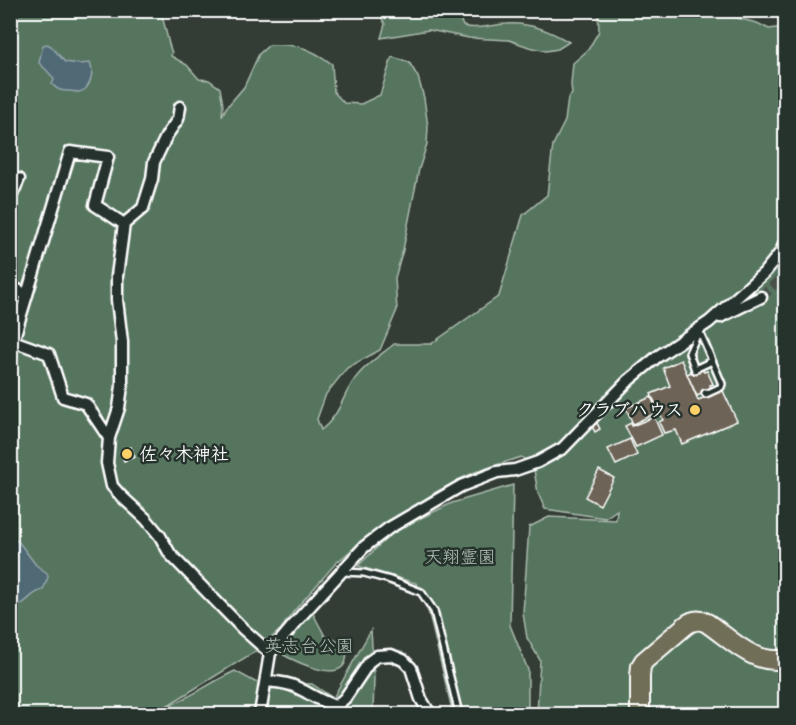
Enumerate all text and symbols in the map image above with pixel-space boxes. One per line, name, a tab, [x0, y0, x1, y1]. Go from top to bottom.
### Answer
place label: クラブハウス	[576, 394, 683, 426]
marker: クラブハウス	[688, 403, 702, 417]
place label: 佐々木神社	[139, 438, 229, 470]
marker: 佐々木神社	[120, 447, 134, 461]
park label: 天翔霊園	[424, 541, 496, 573]
park label: 英志台公園	[264, 630, 354, 662]

